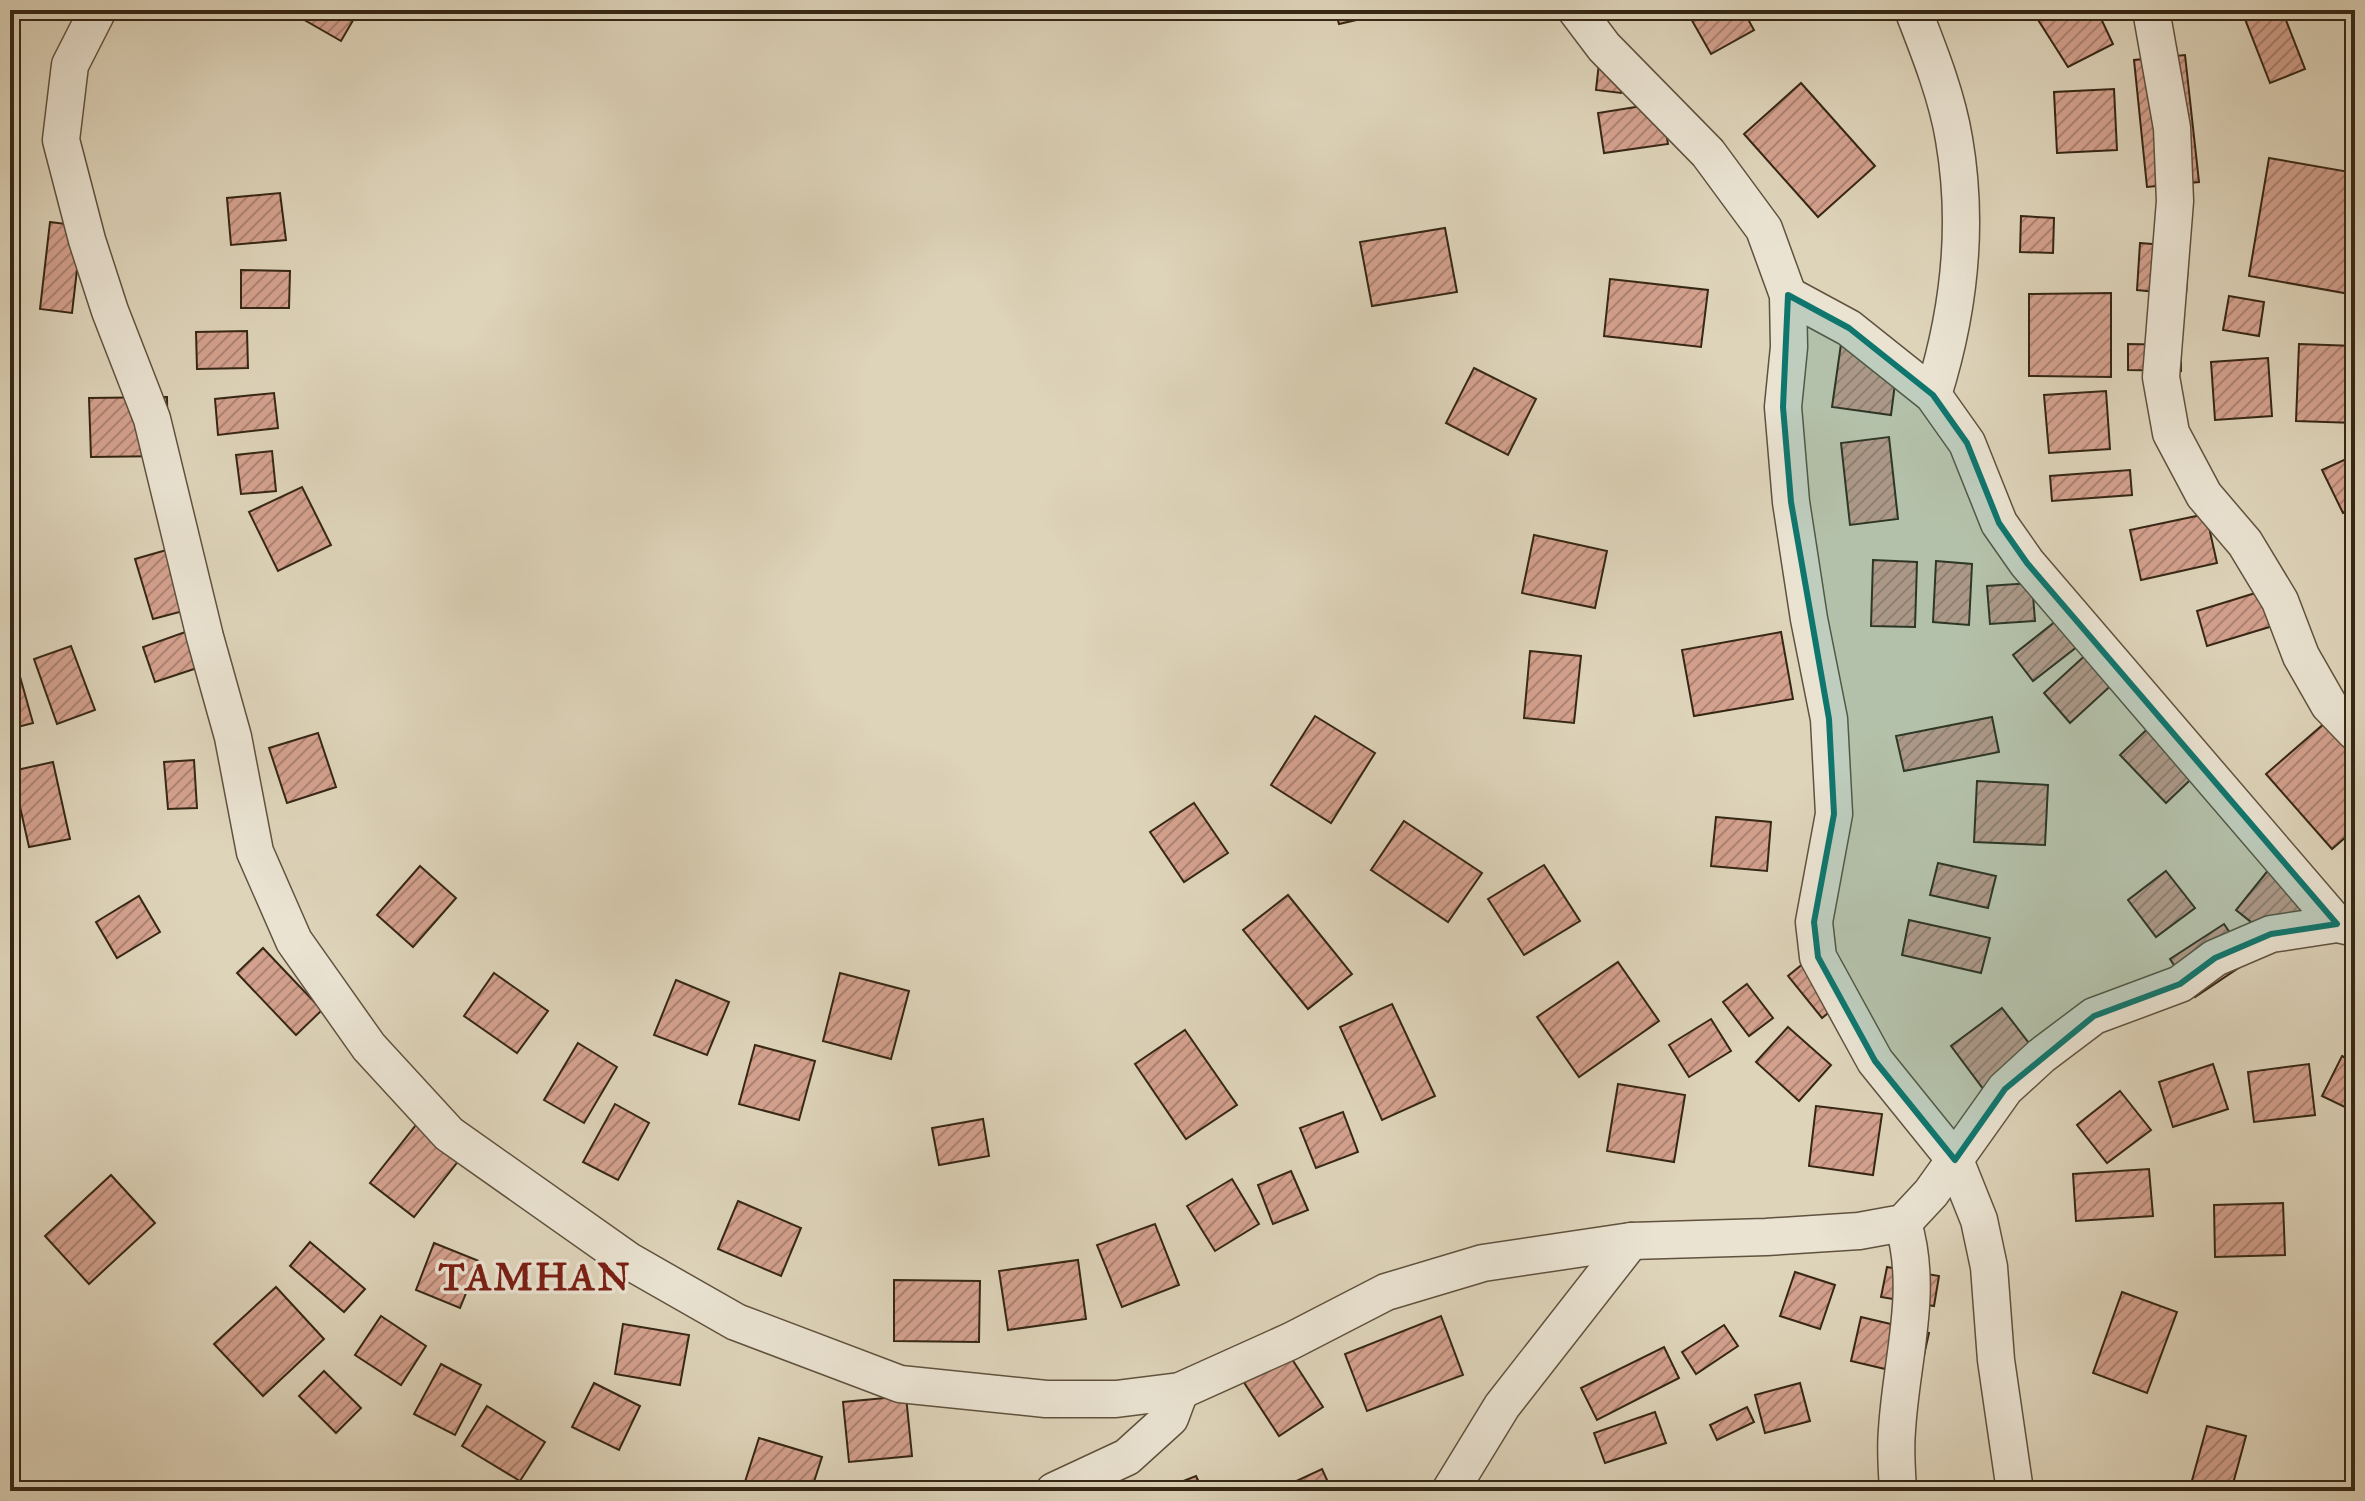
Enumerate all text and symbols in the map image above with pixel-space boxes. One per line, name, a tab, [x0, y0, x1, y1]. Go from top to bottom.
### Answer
district label: TAMHAN	[439, 1254, 631, 1300]

